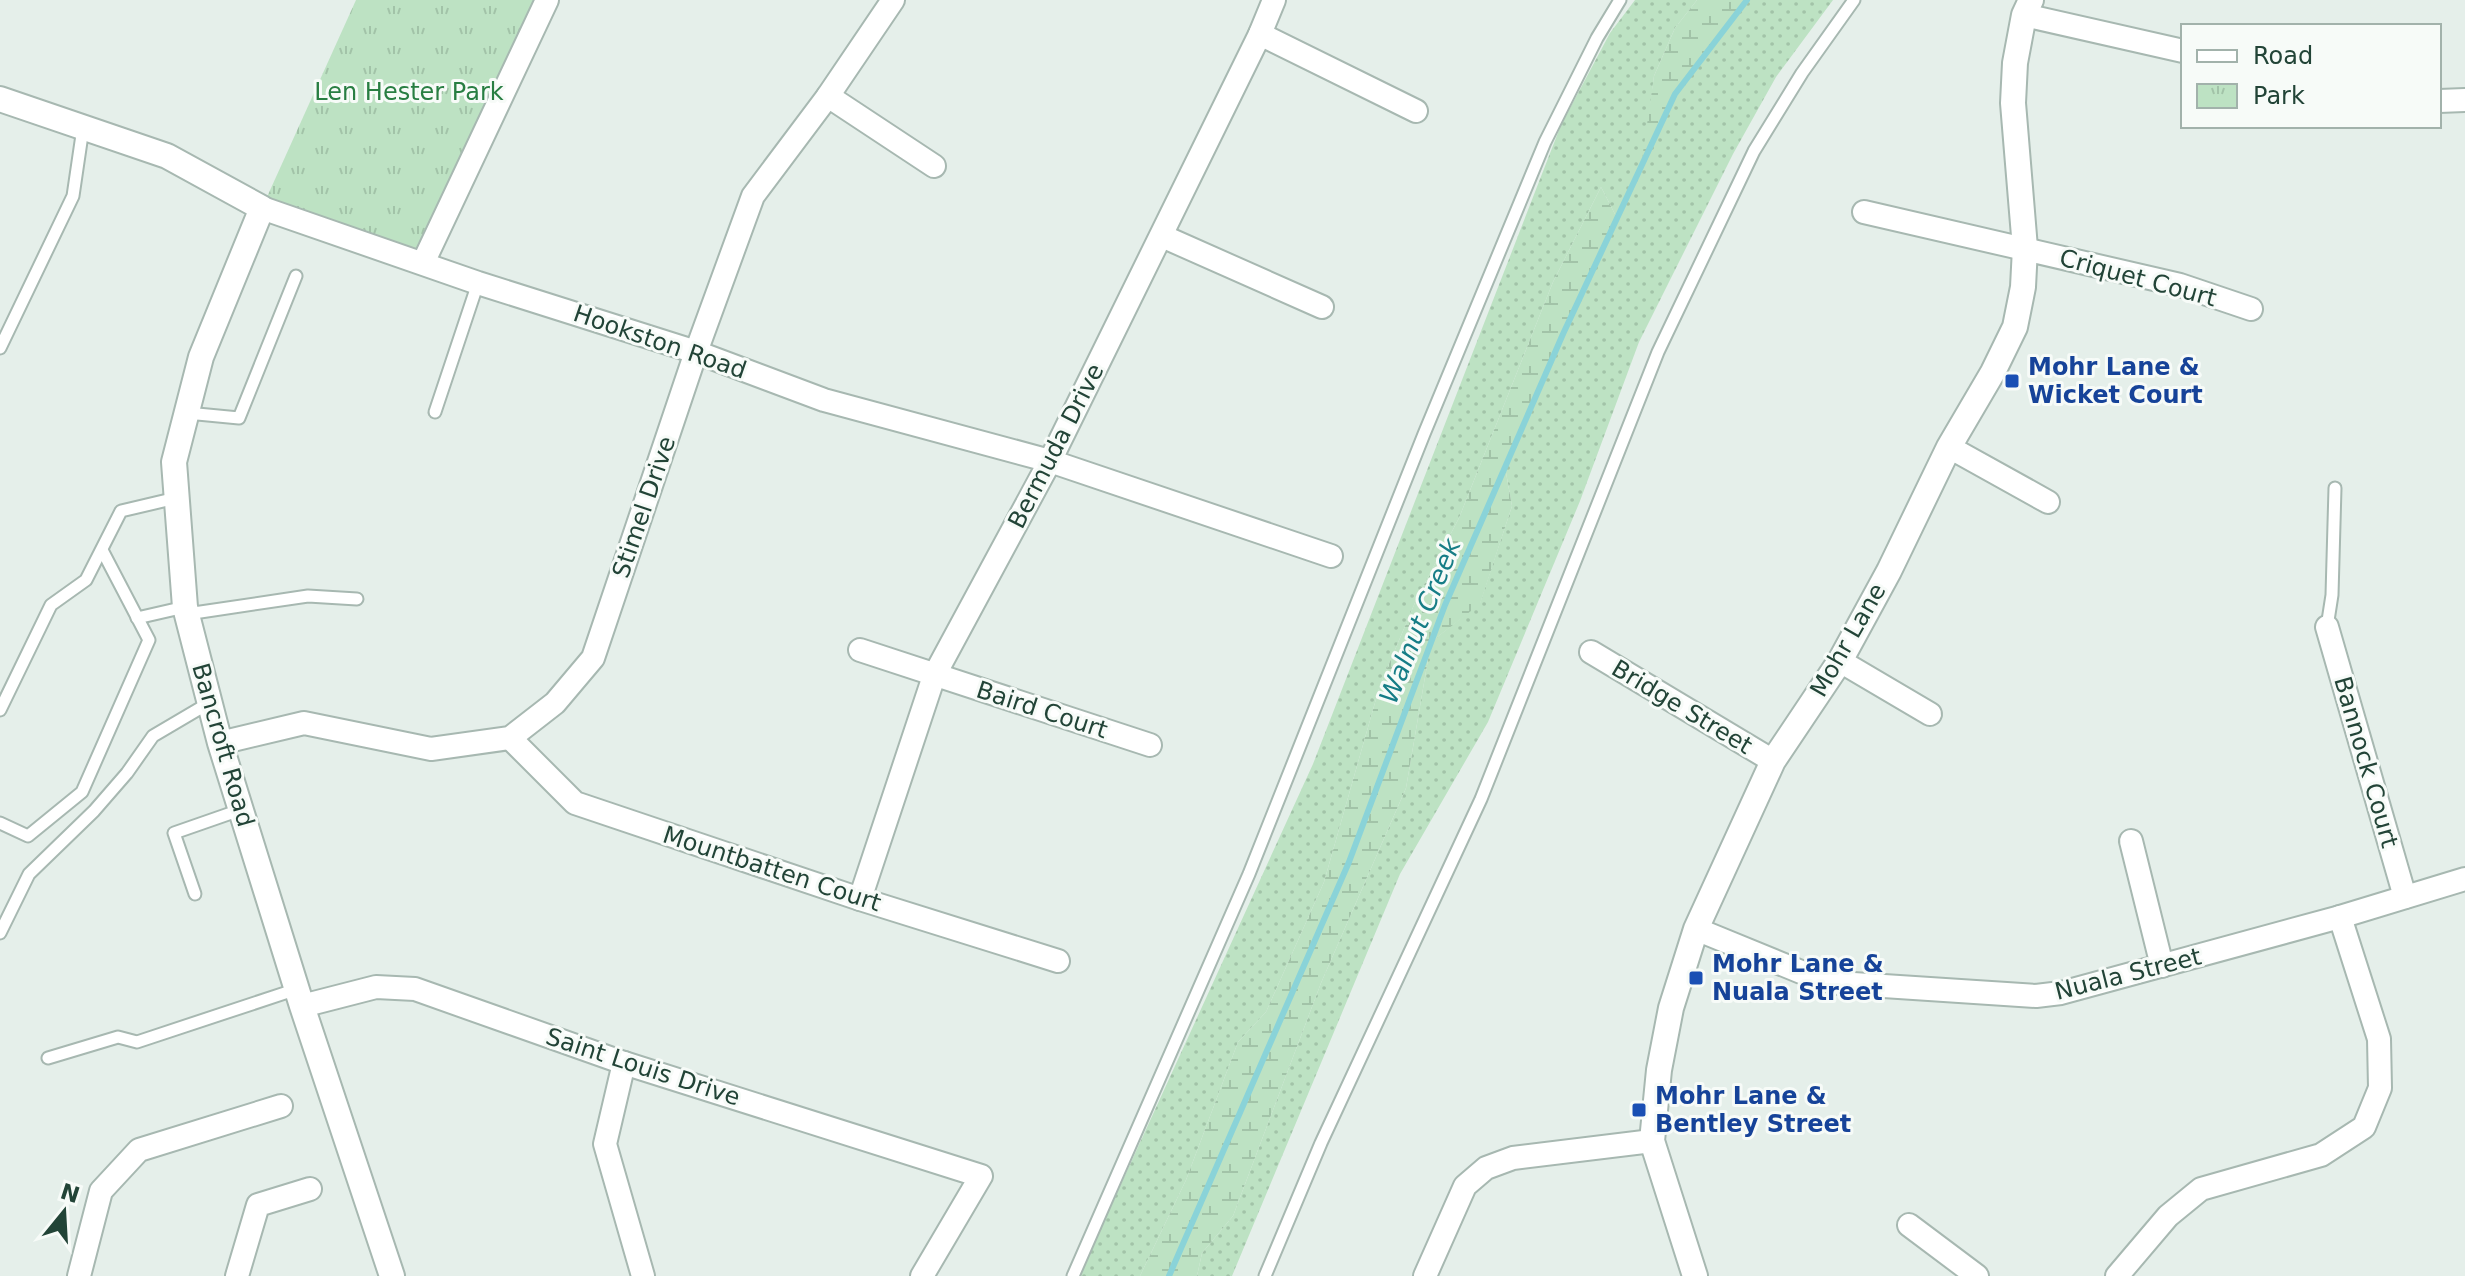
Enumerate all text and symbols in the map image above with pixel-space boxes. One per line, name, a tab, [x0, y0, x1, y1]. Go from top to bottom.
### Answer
legend	[2181, 24, 2441, 128]
text: Road	[2253, 42, 2313, 70]
park label: Len Hester Park	[314, 78, 504, 106]
text: Park	[2253, 82, 2305, 110]
street label: Criquet Court	[2056, 244, 2220, 312]
street label: Hookston Road	[570, 299, 750, 385]
place label: Mohr Lane & Wicket Court	[2028, 353, 2203, 409]
street label: Bermuda Drive	[1002, 359, 1110, 533]
marker: Mohr Lane & Wicket Court	[2003, 372, 2021, 390]
street label: Stimel Drive	[607, 433, 681, 581]
water label: Walnut Creek	[1373, 533, 1467, 708]
street label: Mohr Lane	[1804, 578, 1892, 702]
street label: Bridge Street	[1607, 654, 1757, 760]
street label: Bancroft Road	[186, 660, 260, 830]
street label: Bannock Court	[2328, 673, 2404, 851]
street label: Baird Court	[973, 676, 1111, 744]
street label: Mountbatten Court	[659, 821, 885, 917]
street label: Nuala Street	[2052, 942, 2204, 1006]
place label: Mohr Lane & Nuala Street	[1712, 950, 1884, 1006]
marker: Mohr Lane & Nuala Street	[1687, 969, 1705, 987]
street label: Saint Louis Drive	[542, 1022, 744, 1112]
place label: Mohr Lane & Bentley Street	[1655, 1082, 1851, 1138]
marker: Mohr Lane & Bentley Street	[1630, 1101, 1648, 1119]
north arrow	[24, 1172, 104, 1252]
text: N	[57, 1179, 83, 1208]

